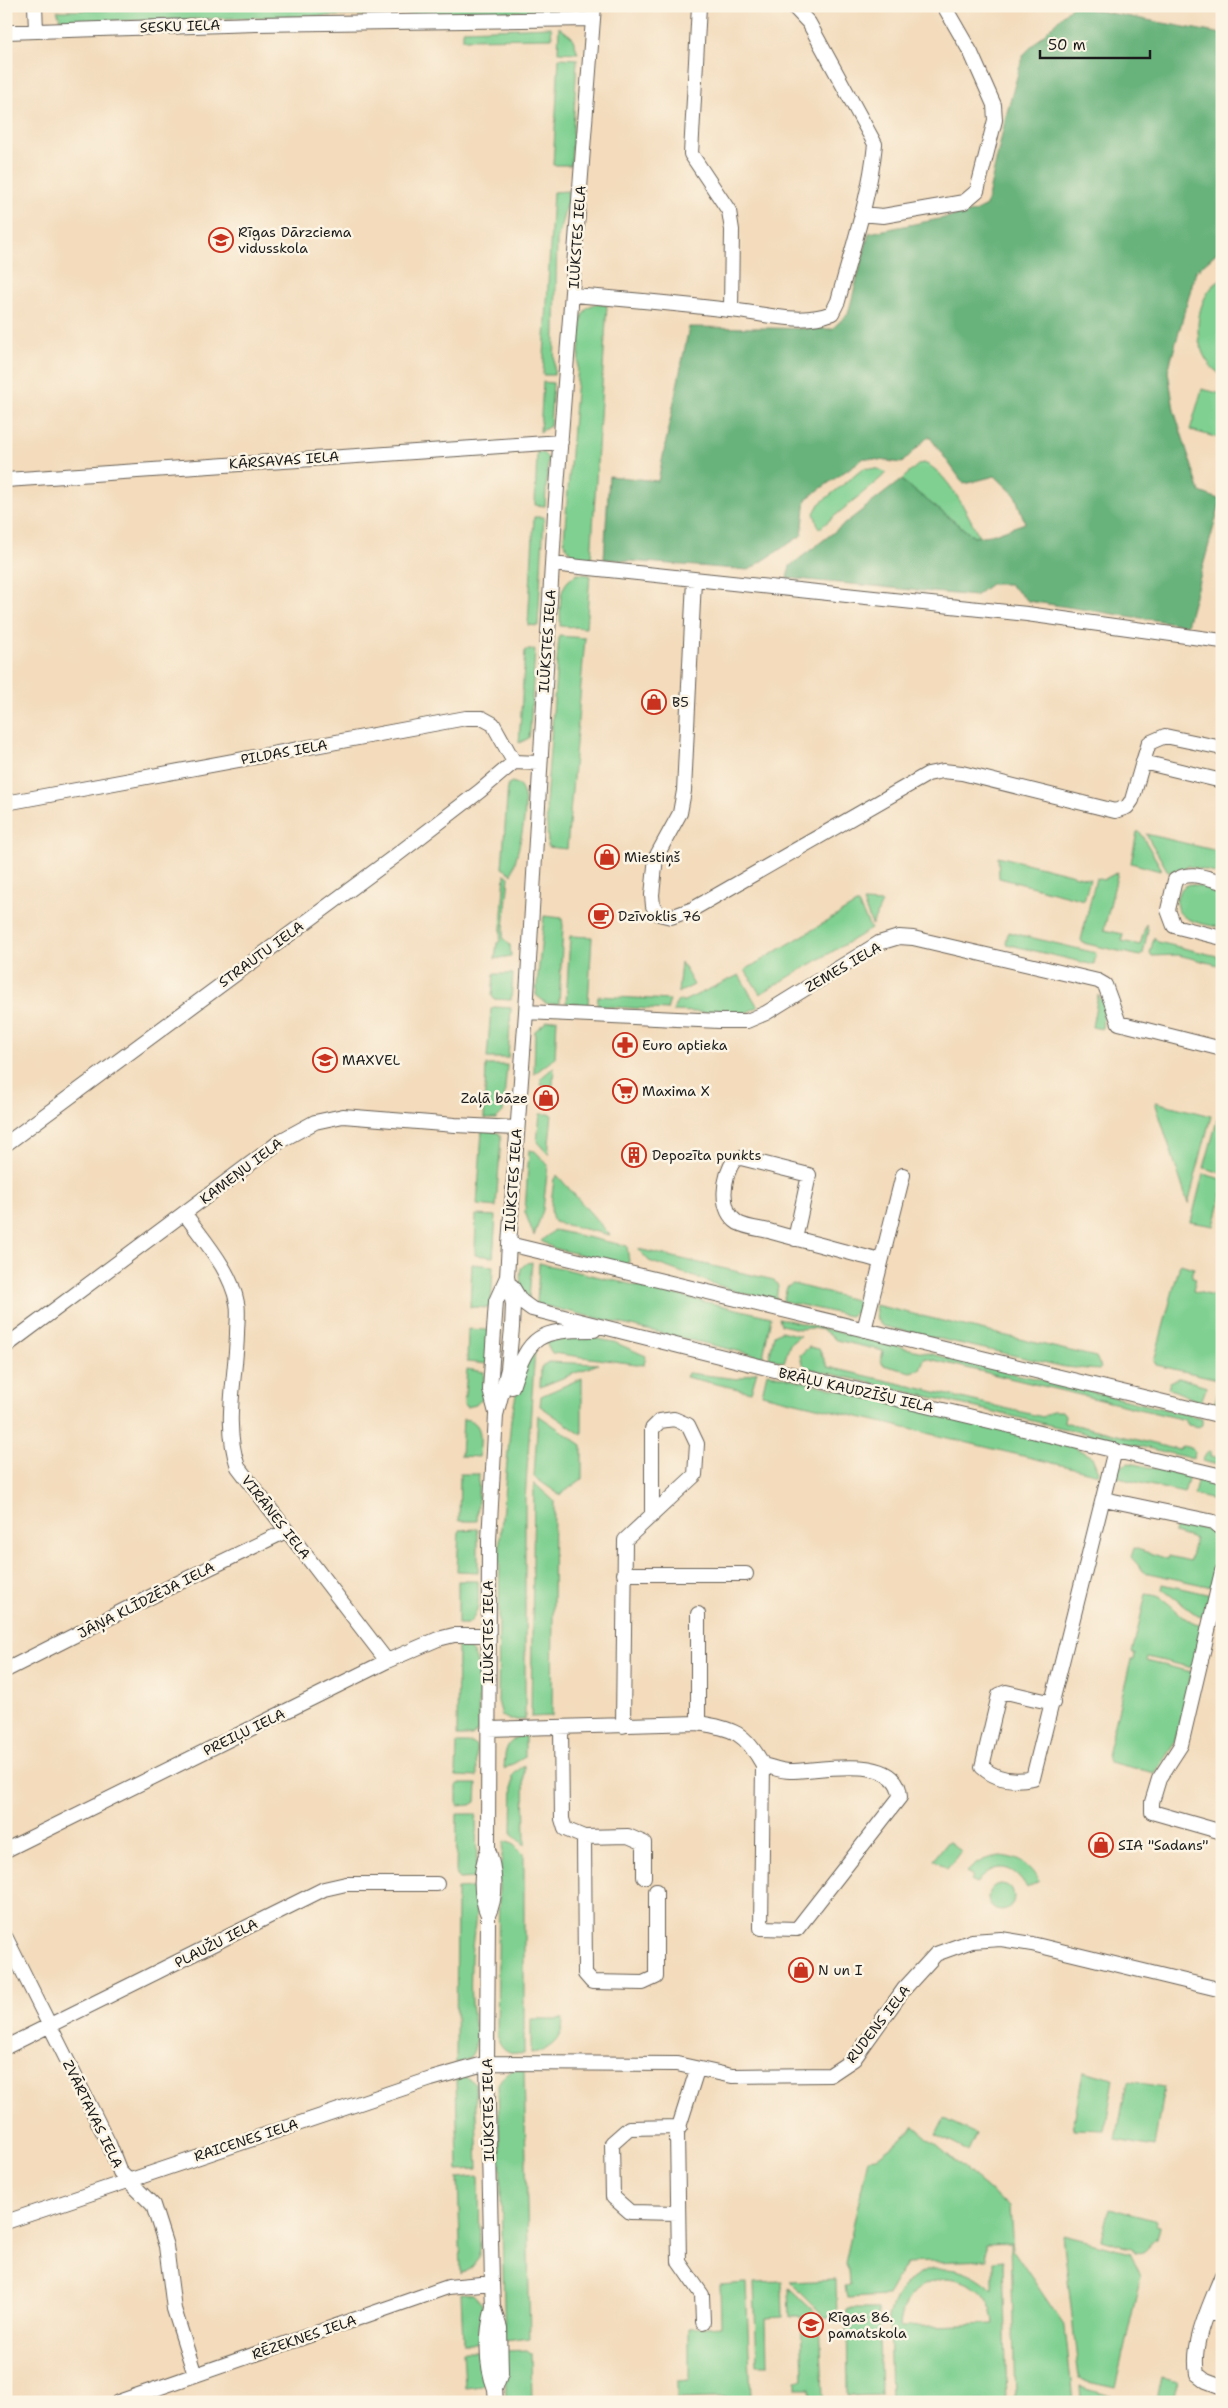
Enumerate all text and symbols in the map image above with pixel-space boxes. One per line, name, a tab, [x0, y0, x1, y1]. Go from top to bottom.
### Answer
street label: SESKU IELA	[139, 16, 221, 36]
scale bar	[1040, 28, 1150, 60]
text: 50 m	[1048, 35, 1086, 55]
street label: ILŪKSTES IELA	[564, 185, 590, 289]
place label: Rīgas Dārzciema vidusskola	[238, 223, 352, 257]
school or university icon: Rīgas Dārzciema vidusskola	[208, 227, 234, 253]
street label: KĀRSAVAS IELA	[228, 447, 340, 473]
street label: ILŪKSTES IELA	[534, 589, 560, 693]
shop icon: B5	[641, 689, 667, 715]
place label: B5	[672, 693, 689, 711]
street label: PILDAS IELA	[239, 736, 329, 768]
shop icon: Miestiņš	[594, 844, 620, 870]
place label: Miestiņš	[624, 848, 681, 867]
cafe icon: Dzīvoklis 76	[588, 903, 614, 929]
place label: Dzīvoklis 76	[618, 907, 701, 925]
street label: STRAUTU IELA	[215, 917, 307, 991]
street label: ZEMES IELA	[802, 938, 884, 996]
pharmacy icon: Euro aptieka	[612, 1032, 638, 1058]
place label: Euro aptieka	[642, 1036, 728, 1054]
school or university icon: MAXVEL	[312, 1047, 338, 1073]
place label: MAXVEL	[342, 1051, 400, 1069]
supermarket icon: Maxima X	[612, 1078, 638, 1104]
place label: Maxima X	[642, 1082, 710, 1100]
shop icon: Zaļā bāze	[533, 1085, 559, 1111]
place label: Zaļā bāze	[461, 1089, 528, 1108]
street label: ILŪKSTES IELA	[500, 1128, 526, 1232]
street label: KAMEŅU IELA	[196, 1134, 287, 1209]
building icon: Depozīta punkts	[621, 1142, 647, 1168]
place label: Depozīta punkts	[652, 1146, 761, 1164]
street label: BRĀĻU KAUDZĪŠU IELA	[777, 1363, 935, 1418]
street label: VIRĀNES IELA	[238, 1471, 314, 1563]
street label: JĀŅA KLĪDZĒJA IELA	[75, 1558, 218, 1643]
street label: ILŪKSTES IELA	[479, 1580, 497, 1684]
street label: PREIĻU IELA	[200, 1704, 288, 1760]
shop icon: SIA "Sadans"	[1088, 1832, 1114, 1858]
place label: SIA "Sadans"	[1118, 1836, 1208, 1854]
street label: PLAUŽU IELA	[171, 1914, 261, 1972]
shop icon: N un I	[788, 1957, 814, 1983]
place label: N un I	[818, 1961, 863, 1979]
street label: RUDENS IELA	[842, 1981, 914, 2067]
street label: ZVĀRTAVAS IELA	[59, 2057, 127, 2171]
street label: ILŪKSTES IELA	[478, 2058, 498, 2162]
street label: RAICENES IELA	[192, 2115, 300, 2165]
place label: Rīgas 86. pamatskola	[828, 2308, 907, 2342]
street label: RĒZEKNES IELA	[249, 2311, 359, 2363]
school or university icon: Rīgas 86. pamatskola	[798, 2312, 824, 2338]

